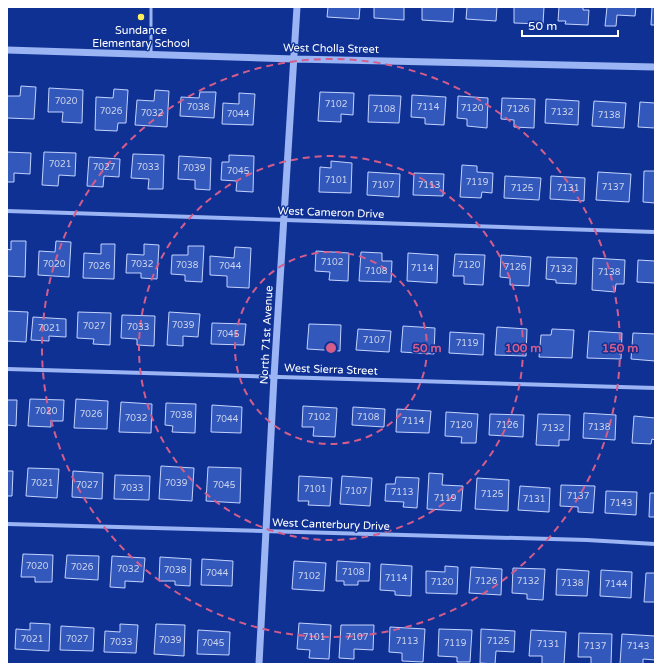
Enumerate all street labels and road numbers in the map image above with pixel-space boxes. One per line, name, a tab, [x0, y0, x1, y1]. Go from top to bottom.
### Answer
street label: West Cholla Street	[283, 41, 379, 56]
street label: West Cameron Drive	[277, 204, 385, 221]
street label: North 71st Avenue	[257, 285, 276, 385]
street label: West Sierra Street	[284, 361, 378, 378]
street label: West Canterbury Drive	[272, 516, 390, 533]

